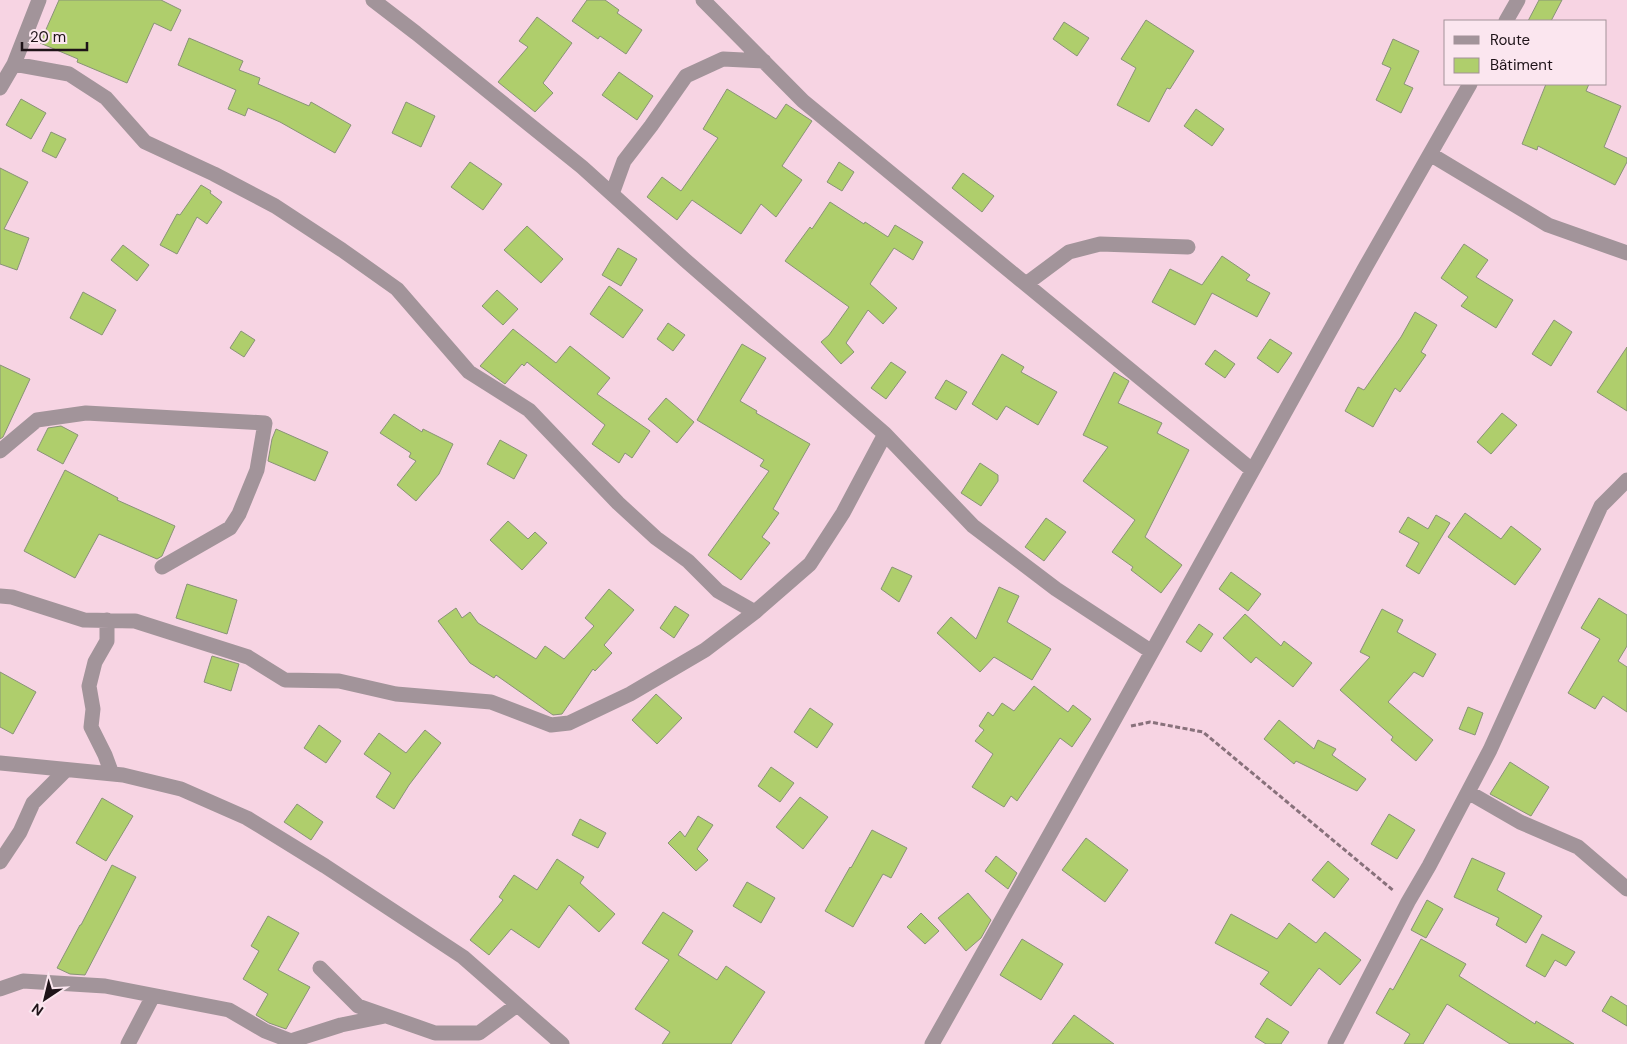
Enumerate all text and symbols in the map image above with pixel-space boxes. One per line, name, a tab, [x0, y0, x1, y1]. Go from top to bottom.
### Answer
scale bar	[22, 20, 88, 52]
legend	[1444, 20, 1607, 85]
text: 20 m	[30, 27, 66, 47]
text: Route	[1490, 30, 1530, 50]
text: Bâtiment	[1490, 55, 1553, 75]
north arrow	[20, 974, 70, 1024]
text: N	[28, 999, 47, 1020]

